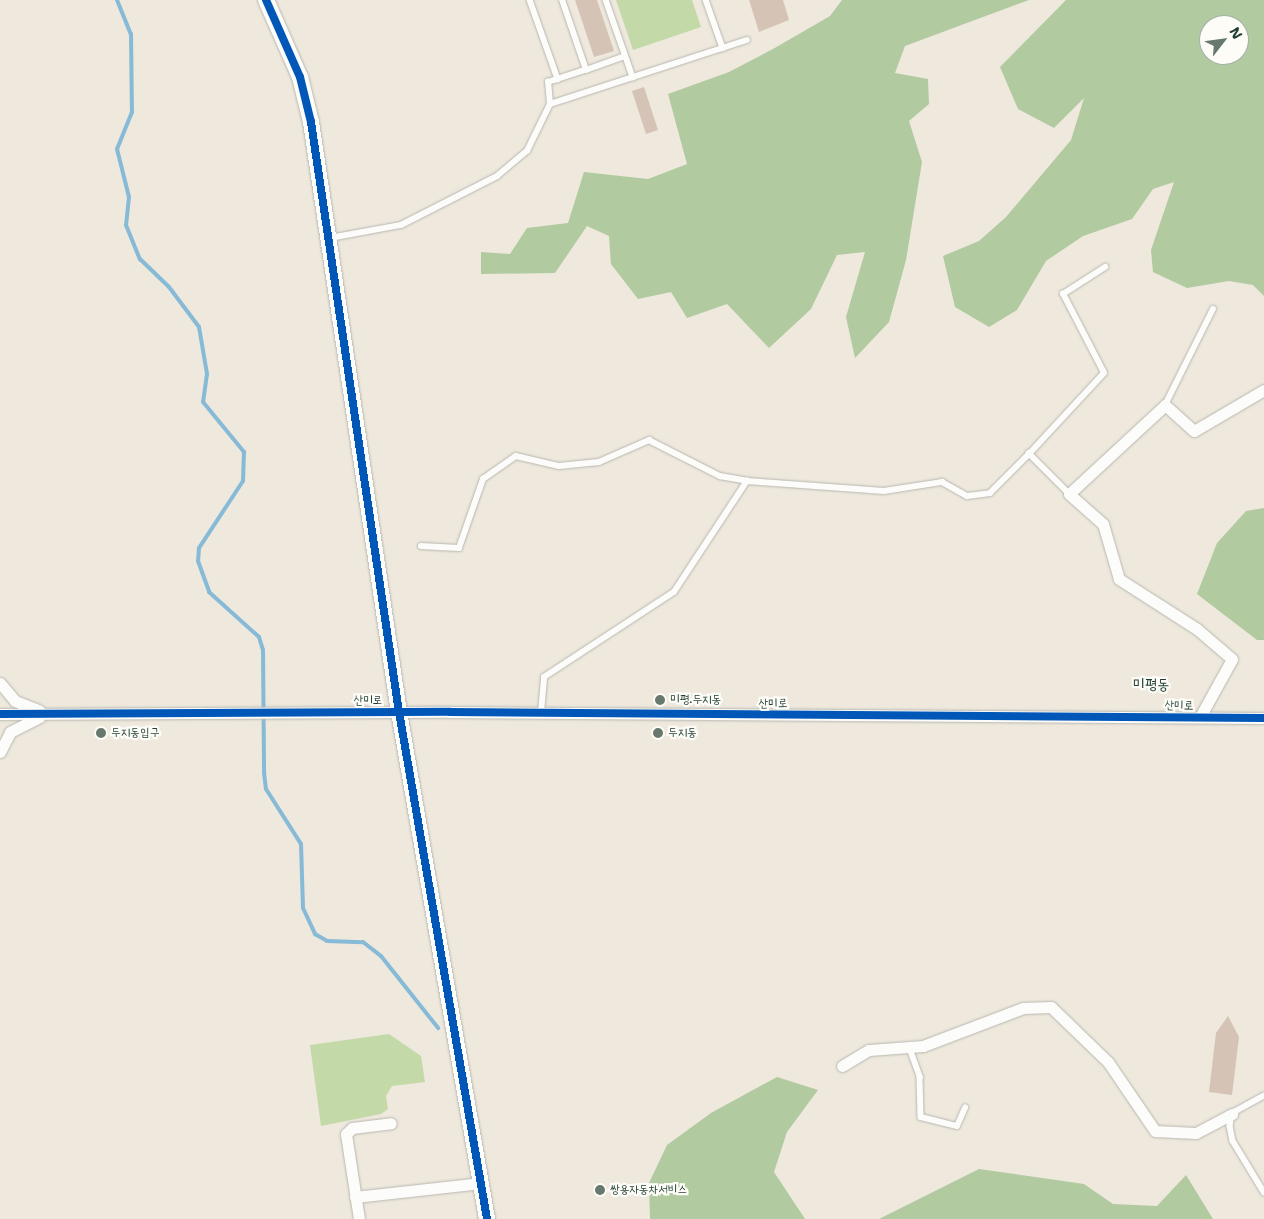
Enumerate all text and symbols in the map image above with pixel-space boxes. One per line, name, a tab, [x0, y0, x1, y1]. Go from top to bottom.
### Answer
north arrow	[1199, 15, 1249, 65]
text: N	[1226, 24, 1247, 42]
district label: 미평동	[1133, 676, 1169, 694]
place label: 미평.두지동	[670, 693, 721, 707]
street label: 산미로	[354, 694, 382, 708]
marker: 미평.두지동	[654, 694, 666, 706]
street label: 산미로	[758, 697, 788, 711]
street label: 산미로	[1164, 699, 1194, 713]
place label: 두지동입구	[111, 726, 159, 740]
place label: 두지동	[668, 726, 697, 740]
marker: 두지동입구	[95, 727, 107, 739]
marker: 두지동	[652, 727, 664, 739]
place label: 쌍용자동차서비스	[610, 1183, 687, 1197]
marker: 쌍용자동차서비스	[594, 1184, 606, 1196]

